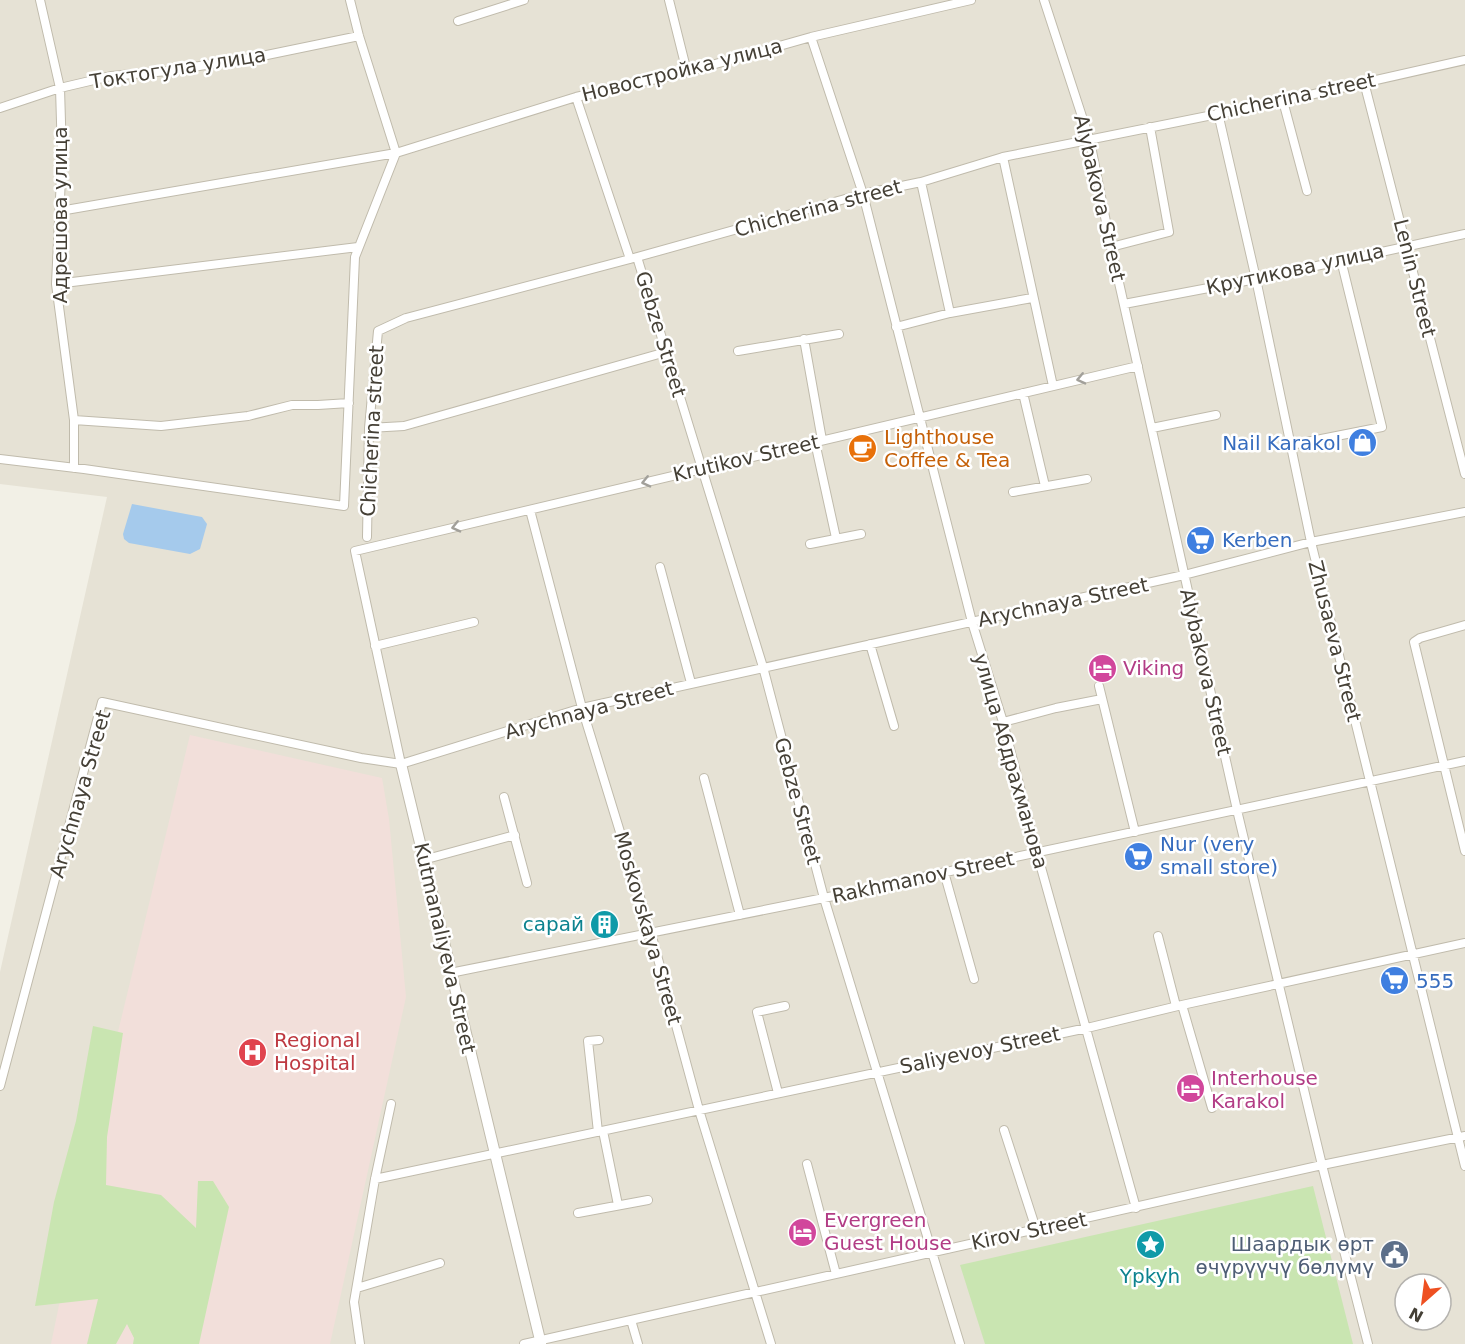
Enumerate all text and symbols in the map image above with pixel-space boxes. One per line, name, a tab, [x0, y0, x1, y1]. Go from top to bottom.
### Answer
street label: Новостройка улица	[579, 33, 785, 107]
street label: Токтогула улица	[87, 42, 268, 94]
street label: Chicherina street	[1205, 67, 1378, 127]
street label: Alybakova Street	[1069, 112, 1131, 284]
street label: Адрешова улица	[48, 127, 72, 303]
street label: Chicherina street	[732, 174, 904, 242]
street label: Lenin Street	[1389, 216, 1441, 340]
street label: Крутикова улица	[1204, 238, 1386, 300]
street label: Gebze Street	[630, 268, 692, 400]
street label: Chicherina street	[356, 344, 388, 517]
one-way arrow	[1076, 372, 1086, 385]
place label: Lighthouse Coffee & Tea	[884, 425, 1010, 472]
shop icon: Nail Karakol	[1346, 427, 1378, 459]
street label: Krutikov Street	[670, 429, 822, 487]
place label: Nail Karakol	[1222, 431, 1341, 455]
cafe icon: Lighthouse Coffee & Tea	[847, 433, 879, 465]
one-way arrow	[641, 475, 651, 488]
one-way arrow	[451, 520, 461, 533]
supermarket icon: Kerben	[1185, 524, 1217, 556]
place label: Kerben	[1222, 528, 1292, 552]
street label: Zhusaeva Street	[1303, 558, 1367, 724]
street label: Arychnaya Street	[976, 572, 1151, 632]
street label: Alybakova Street	[1175, 586, 1237, 758]
street label: улица Абдрахманова	[969, 650, 1053, 872]
hotel icon: Viking	[1086, 652, 1118, 684]
place label: Viking	[1123, 656, 1184, 680]
street label: Arychnaya Street	[502, 676, 676, 744]
street label: Arychnaya Street	[45, 707, 115, 881]
street label: Gebze Street	[770, 735, 827, 867]
street label: Moskovskaya Street	[609, 829, 687, 1028]
place label: Nur (very small store)	[1160, 832, 1278, 879]
street label: Kutmanaliyeva Street	[409, 840, 481, 1056]
supermarket icon: Nur (very small store)	[1123, 840, 1155, 872]
street label: Rakhmanov Street	[830, 846, 1016, 908]
building icon: сарай	[589, 908, 621, 940]
place label: сарай	[523, 912, 584, 936]
supermarket icon: 555	[1379, 965, 1411, 997]
place label: 555	[1416, 969, 1454, 993]
street label: Saliyevoy Street	[898, 1021, 1062, 1079]
place label: Regional Hospital	[274, 1028, 360, 1075]
hospital icon: Regional Hospital	[237, 1036, 269, 1068]
place label: Interhouse Karakol	[1211, 1066, 1318, 1113]
hotel icon: Interhouse Karakol	[1174, 1073, 1206, 1105]
street label: Kirov Street	[969, 1207, 1089, 1255]
place label: Evergreen Guest House	[824, 1208, 952, 1255]
hotel icon: Evergreen Guest House	[787, 1216, 819, 1248]
place icon: Ypkyh	[1134, 1229, 1166, 1261]
place label: Шаардык өрт өчүрүүчү бөлүмү	[1196, 1232, 1374, 1279]
public building icon: Шаардык өрт өчүрүүчү бөлүмү	[1379, 1239, 1411, 1271]
place label: Ypkyh	[1119, 1264, 1180, 1288]
north arrow	[1393, 1272, 1453, 1332]
text: N	[1406, 1303, 1427, 1326]

